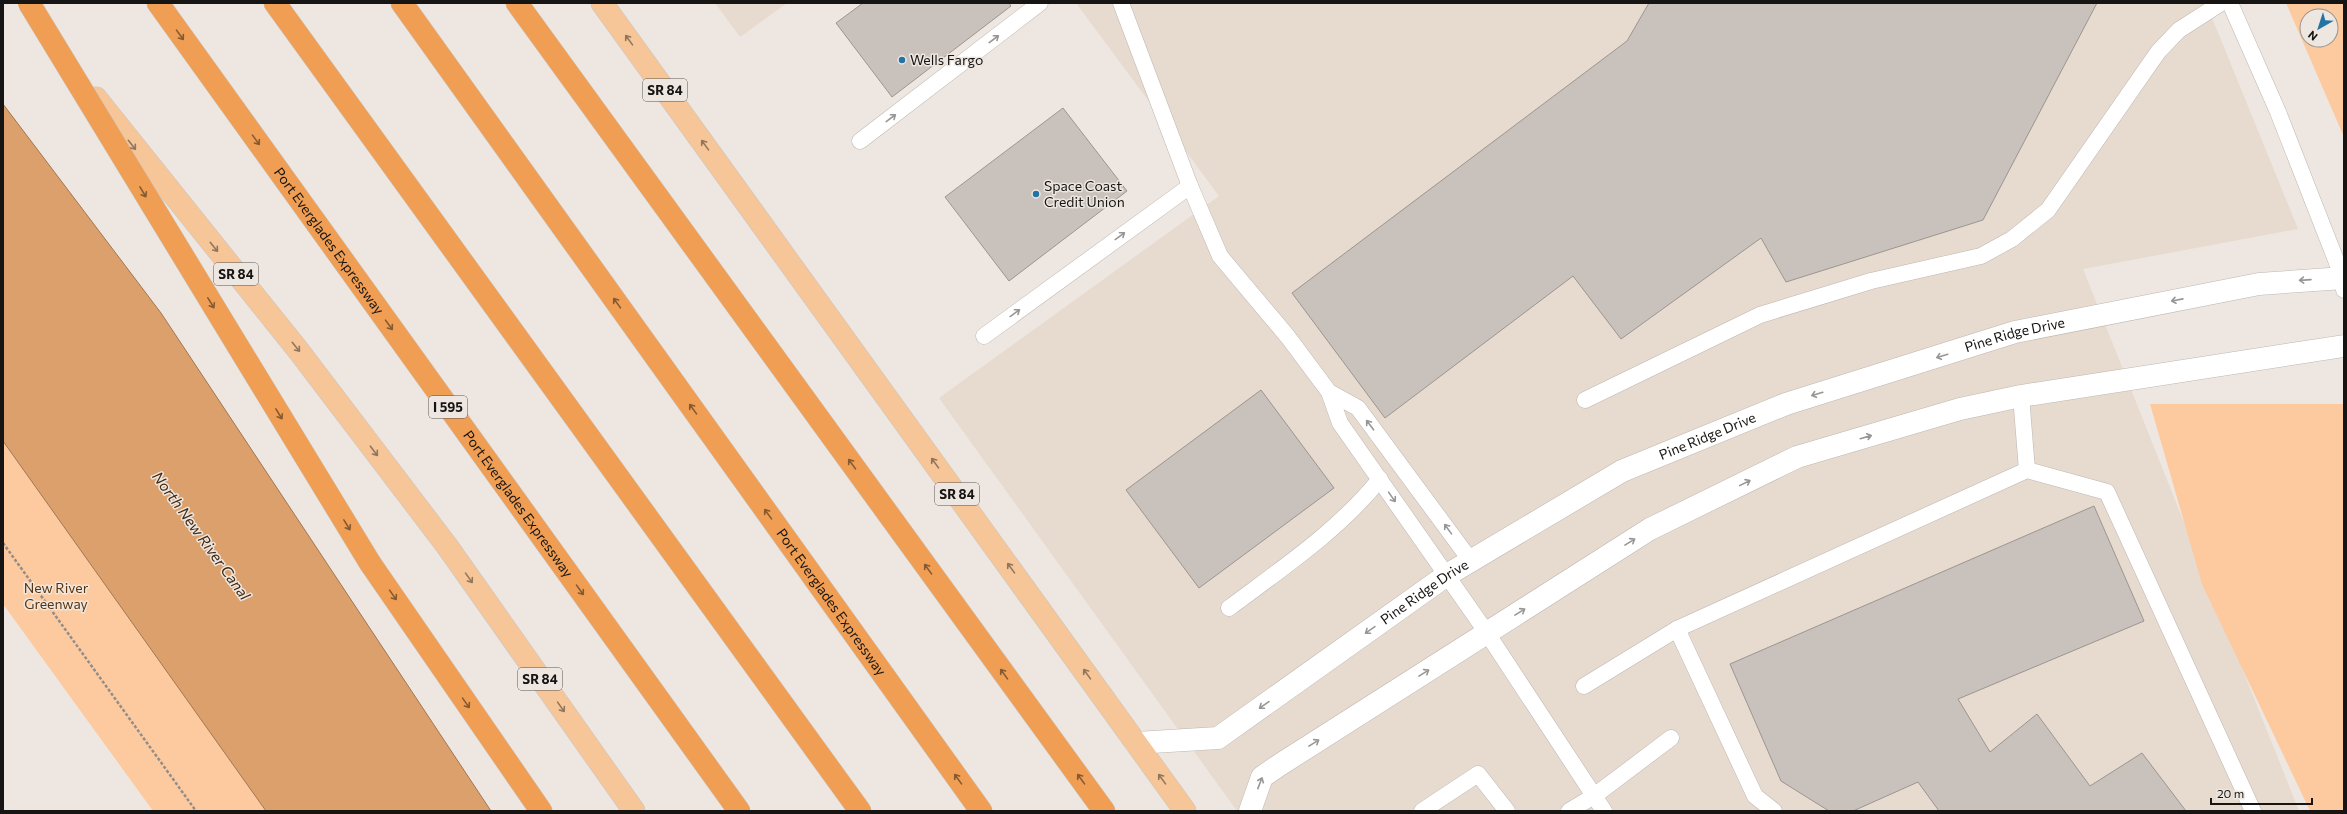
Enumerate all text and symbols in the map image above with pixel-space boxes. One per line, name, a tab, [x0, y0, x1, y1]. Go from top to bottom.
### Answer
north arrow	[2299, 8, 2339, 48]
one-way arrow	[176, 29, 184, 40]
text: N	[2305, 29, 2320, 44]
one-way arrow	[988, 34, 999, 43]
one-way arrow	[625, 35, 633, 46]
place label: Wells Fargo	[910, 51, 983, 68]
marker: Wells Fargo	[897, 55, 907, 65]
road number: SR 84	[643, 79, 687, 101]
one-way arrow	[885, 113, 896, 122]
one-way arrow	[252, 135, 260, 146]
one-way arrow	[128, 139, 137, 150]
one-way arrow	[701, 140, 709, 151]
street label: Port Everglades Expressway	[271, 164, 388, 317]
place label: Space Coast Credit Union	[1044, 177, 1125, 210]
one-way arrow	[140, 186, 148, 198]
marker: Space Coast Credit Union	[1031, 189, 1041, 199]
one-way arrow	[1115, 232, 1126, 241]
one-way arrow	[209, 241, 218, 252]
road number: SR 84	[214, 263, 258, 285]
one-way arrow	[2299, 277, 2312, 284]
one-way arrow	[2171, 296, 2184, 304]
one-way arrow	[207, 297, 215, 309]
one-way arrow	[613, 298, 621, 309]
one-way arrow	[1010, 309, 1021, 317]
street label: Pine Ridge Drive	[1962, 313, 2066, 355]
one-way arrow	[385, 320, 393, 331]
one-way arrow	[291, 342, 300, 353]
one-way arrow	[1936, 353, 1949, 360]
one-way arrow	[1811, 391, 1824, 398]
road number: I 595	[429, 396, 467, 418]
one-way arrow	[689, 403, 697, 414]
one-way arrow	[275, 408, 283, 420]
street label: Pine Ridge Drive	[1656, 408, 1758, 463]
one-way arrow	[1366, 419, 1375, 430]
street label: Port Everglades Expressway	[460, 427, 577, 580]
one-way arrow	[1860, 433, 1873, 440]
one-way arrow	[370, 445, 379, 456]
one-way arrow	[848, 458, 856, 469]
one-way arrow	[930, 458, 939, 469]
water label: North New River Canal	[149, 468, 255, 604]
one-way arrow	[1739, 478, 1751, 486]
road number: SR 84	[935, 483, 979, 505]
one-way arrow	[1388, 491, 1396, 502]
one-way arrow	[764, 509, 773, 520]
one-way arrow	[343, 519, 351, 530]
one-way arrow	[1444, 524, 1452, 535]
street label: Port Everglades Expressway	[773, 525, 890, 679]
one-way arrow	[1624, 538, 1636, 546]
street label: Pine Ridge Drive	[1377, 555, 1471, 628]
one-way arrow	[1007, 563, 1015, 574]
one-way arrow	[924, 564, 932, 575]
one-way arrow	[465, 573, 473, 584]
park label: New River Greenway	[24, 579, 89, 612]
one-way arrow	[576, 584, 584, 595]
one-way arrow	[389, 590, 397, 601]
one-way arrow	[1514, 608, 1525, 616]
one-way arrow	[1365, 626, 1376, 634]
road number: SR 84	[518, 668, 562, 690]
one-way arrow	[1083, 668, 1091, 679]
one-way arrow	[1000, 669, 1009, 680]
one-way arrow	[1418, 669, 1430, 677]
one-way arrow	[462, 697, 470, 708]
one-way arrow	[1259, 701, 1270, 709]
one-way arrow	[557, 702, 565, 713]
one-way arrow	[1308, 739, 1319, 747]
one-way arrow	[954, 774, 963, 785]
one-way arrow	[1077, 774, 1085, 785]
one-way arrow	[1158, 774, 1166, 785]
one-way arrow	[1256, 777, 1264, 789]
scale bar	[2211, 780, 2312, 806]
text: 20 m	[2217, 786, 2244, 800]

